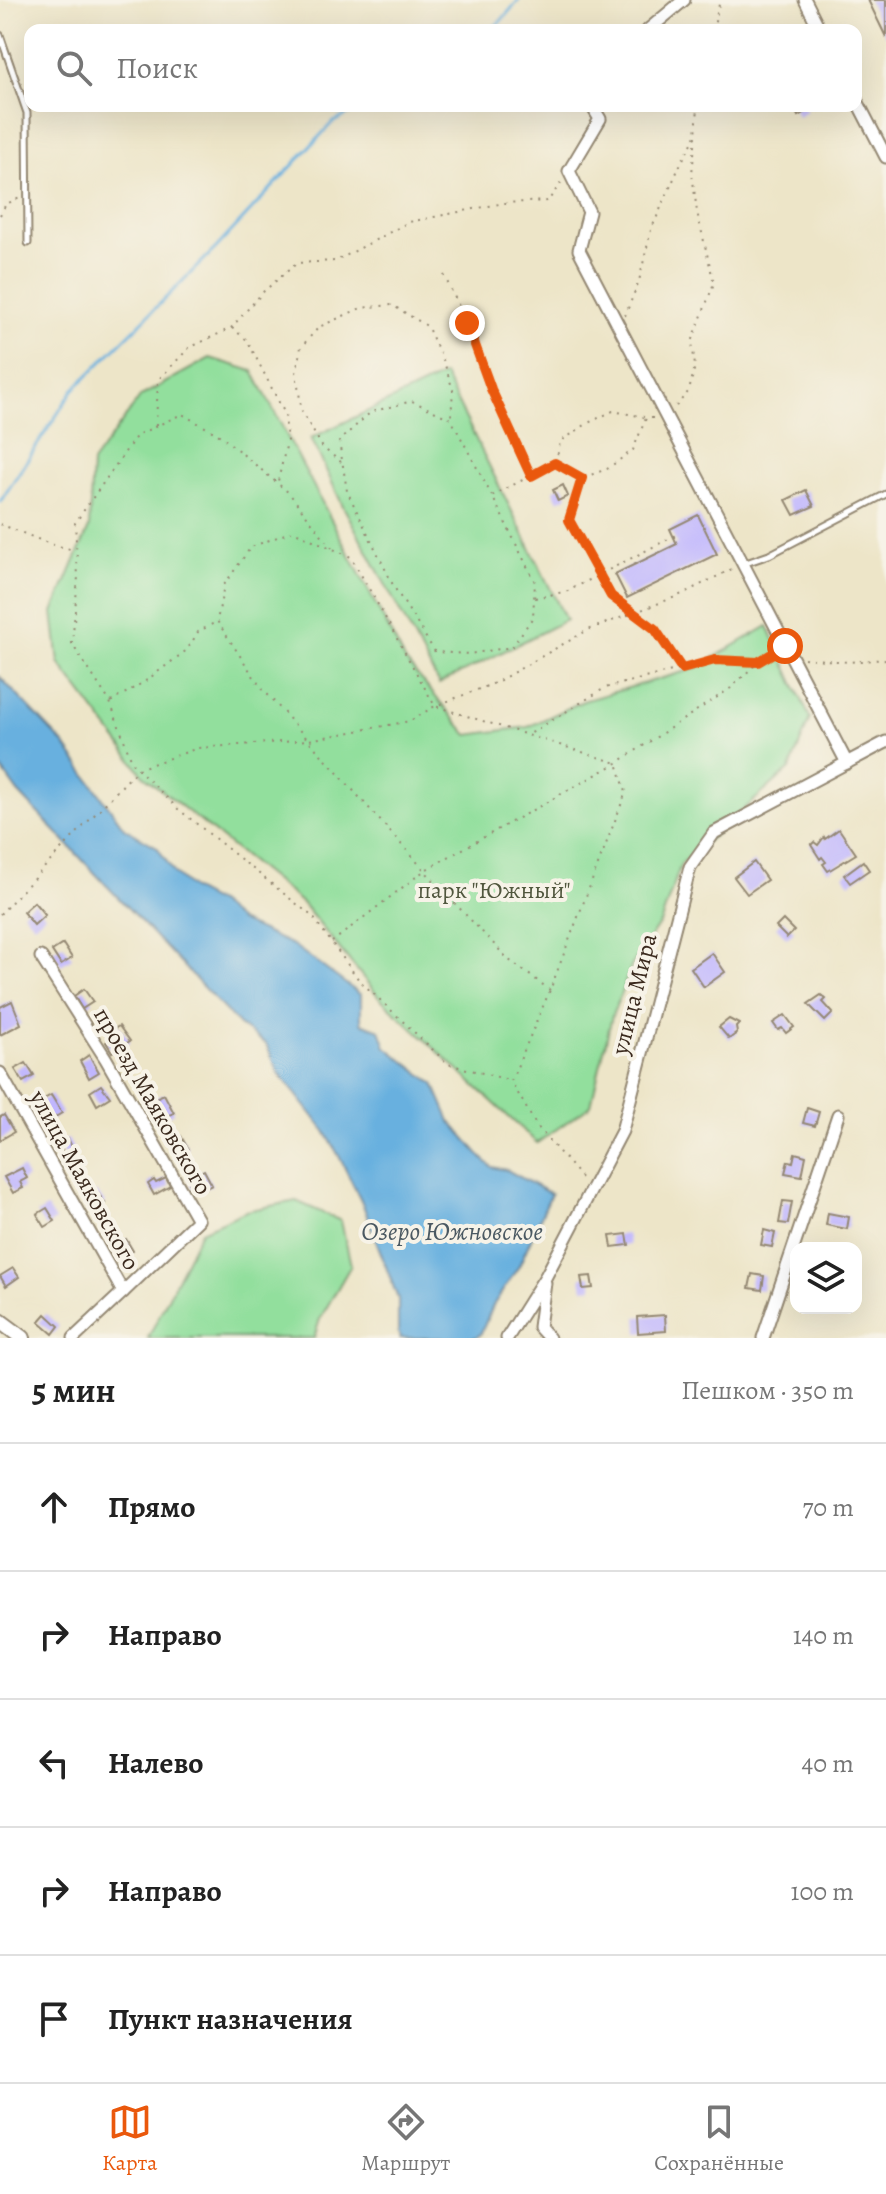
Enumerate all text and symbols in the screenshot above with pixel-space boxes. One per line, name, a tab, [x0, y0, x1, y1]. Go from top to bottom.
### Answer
search box	[24, 24, 862, 112]
icon: search	[52, 46, 96, 90]
text: Поиск	[116, 48, 198, 88]
route end	[449, 305, 485, 341]
route start	[767, 628, 803, 664]
park label: парк "Южный"	[417, 874, 571, 906]
street label: улица Мира	[603, 930, 665, 1059]
street label: проезд Маяковского	[86, 1002, 220, 1200]
street label: улица Маяковского	[22, 1083, 148, 1276]
water label: Озеро Южновское	[361, 1214, 543, 1249]
map controls	[790, 1242, 862, 1314]
button: layers	[790, 1242, 862, 1314]
text: 5 мин	[32, 1367, 116, 1414]
text: Пешком · 350 m	[681, 1373, 854, 1408]
icon: ahead	[32, 1485, 76, 1529]
text: Прямо	[108, 1487, 195, 1527]
text: 70 m	[802, 1490, 854, 1525]
icon: right	[32, 1613, 76, 1657]
text: Направо	[108, 1615, 222, 1655]
text: 140 m	[793, 1618, 854, 1653]
icon: left	[32, 1741, 76, 1785]
text: Налево	[108, 1743, 203, 1783]
text: 40 m	[802, 1746, 854, 1781]
icon: right	[32, 1869, 76, 1913]
text: Направо	[108, 1871, 222, 1911]
text: 100 m	[791, 1874, 854, 1909]
icon: arrive	[32, 1997, 76, 2041]
text: Пункт назначения	[108, 1999, 353, 2039]
tab: Карта	[102, 2100, 157, 2178]
tab: Маршрут	[361, 2100, 450, 2178]
tab: Сохранённые	[654, 2100, 784, 2178]

